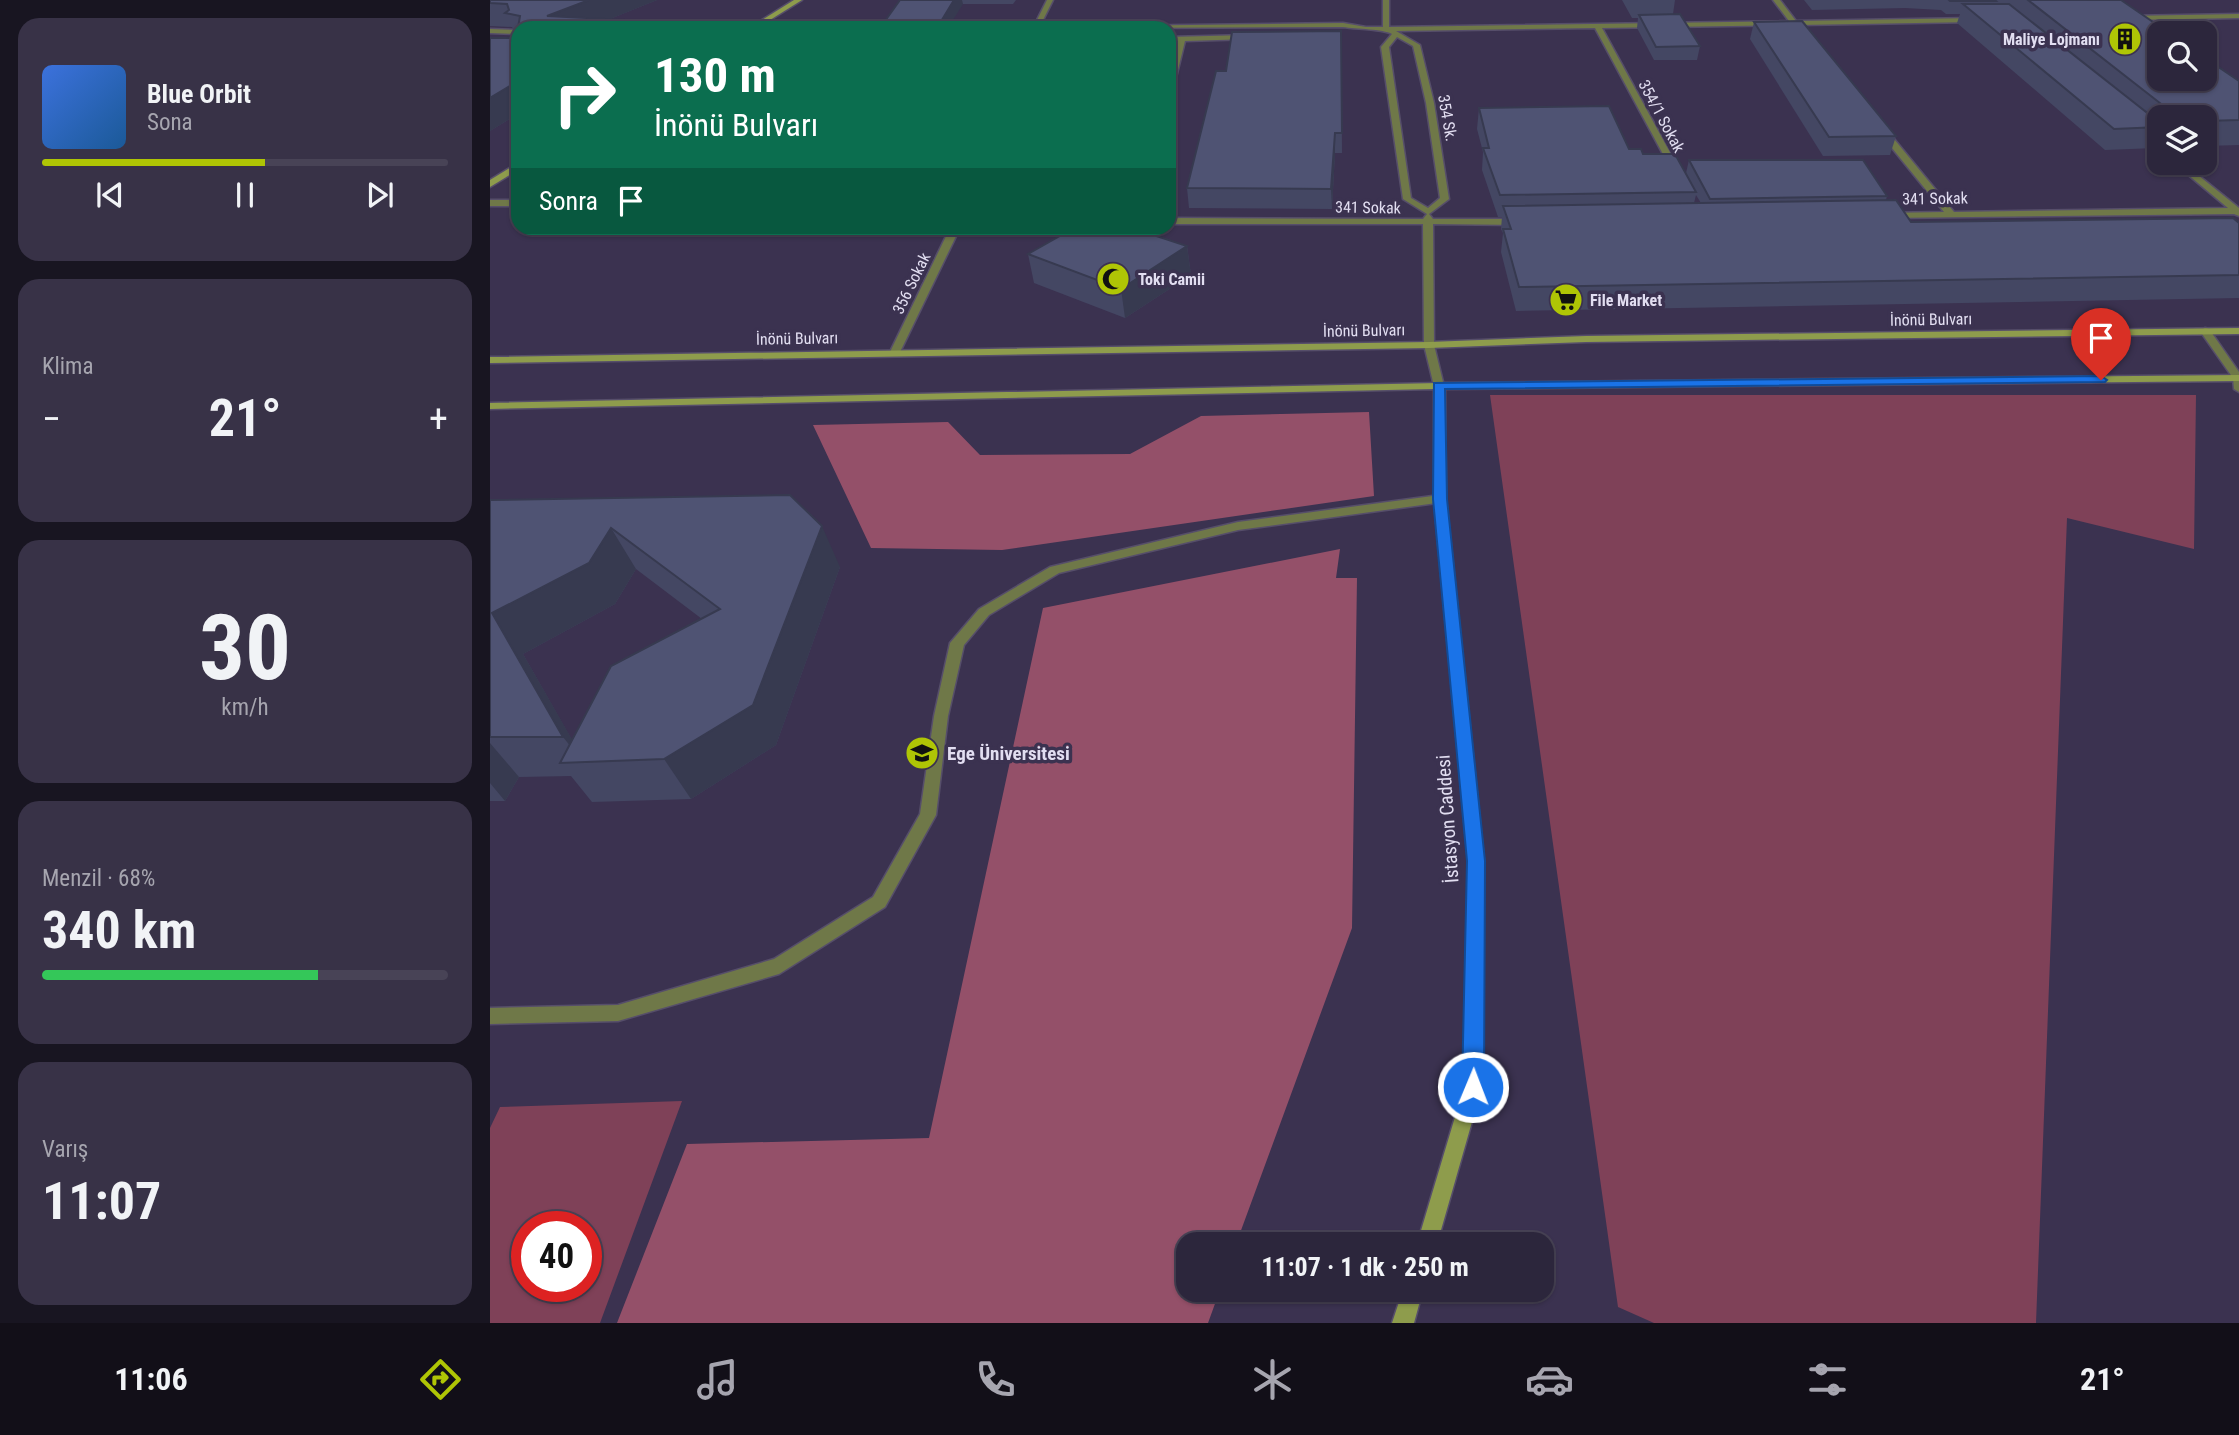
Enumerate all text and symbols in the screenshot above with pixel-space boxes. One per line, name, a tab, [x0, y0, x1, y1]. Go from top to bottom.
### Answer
building icon: Maliye Lojmanı	[2106, 20, 2144, 58]
map controls	[2147, 21, 2217, 175]
button: search	[2147, 21, 2217, 91]
place label: Maliye Lojmanı	[2003, 30, 2100, 49]
text: 130 m	[654, 47, 776, 104]
icon: right	[539, 49, 630, 140]
street label: 354/1 Sokak	[1634, 77, 1689, 157]
text: Blue Orbit	[147, 79, 251, 109]
street label: 354 Sk.	[1434, 93, 1461, 143]
button: layers	[2147, 105, 2217, 175]
text: İnönü Bulvarı	[654, 106, 818, 144]
text: Sona	[147, 109, 193, 136]
icon: previous	[91, 176, 129, 214]
icon: pause	[226, 176, 264, 214]
icon: next	[361, 176, 399, 214]
icon: arrive	[612, 182, 650, 220]
text: Sonra	[539, 186, 598, 216]
street label: 341 Sokak	[1902, 188, 1969, 209]
street label: 341 Sokak	[1335, 197, 1402, 218]
street label: 356 Sokak	[888, 249, 935, 317]
mosque icon: Toki Camii	[1094, 260, 1132, 298]
place label: Toki Camii	[1138, 270, 1205, 289]
supermarket icon: File Market	[1547, 281, 1585, 319]
place label: File Market	[1590, 291, 1662, 310]
pin	[2071, 308, 2131, 380]
street label: İnönü Bulvarı	[1890, 309, 1972, 330]
icon: arrive	[2082, 319, 2120, 357]
street label: İnönü Bulvarı	[1323, 320, 1405, 341]
street label: İnönü Bulvarı	[756, 328, 838, 349]
text: Klima	[42, 353, 93, 380]
text: 21°	[209, 388, 281, 449]
text: −	[42, 397, 61, 441]
text: +	[429, 397, 448, 441]
text: 30	[199, 595, 291, 701]
text: km/h	[221, 694, 269, 721]
school or university icon: Ege Üniversitesi	[903, 734, 941, 772]
place label: Ege Üniversitesi	[947, 742, 1070, 765]
street label: İstasyon Caddesi	[1432, 754, 1463, 884]
text: Menzil · 68%	[42, 865, 155, 892]
text: 340 km	[42, 900, 196, 961]
position arrow	[1436, 1050, 1510, 1124]
text: Varış	[42, 1136, 88, 1163]
text: 11:07	[42, 1171, 161, 1232]
speed limit sign: 40	[511, 1211, 602, 1302]
text: 11:07 · 1 dk · 250 m	[1261, 1252, 1469, 1282]
icon: directions	[416, 1355, 465, 1404]
icon: music	[693, 1355, 742, 1404]
icon: phone	[971, 1355, 1020, 1404]
icon: climate	[1248, 1355, 1297, 1404]
icon: car	[1525, 1355, 1574, 1404]
icon: filters	[1803, 1355, 1852, 1404]
text: 11:06	[114, 1360, 188, 1398]
text: 21°	[2080, 1360, 2125, 1398]

